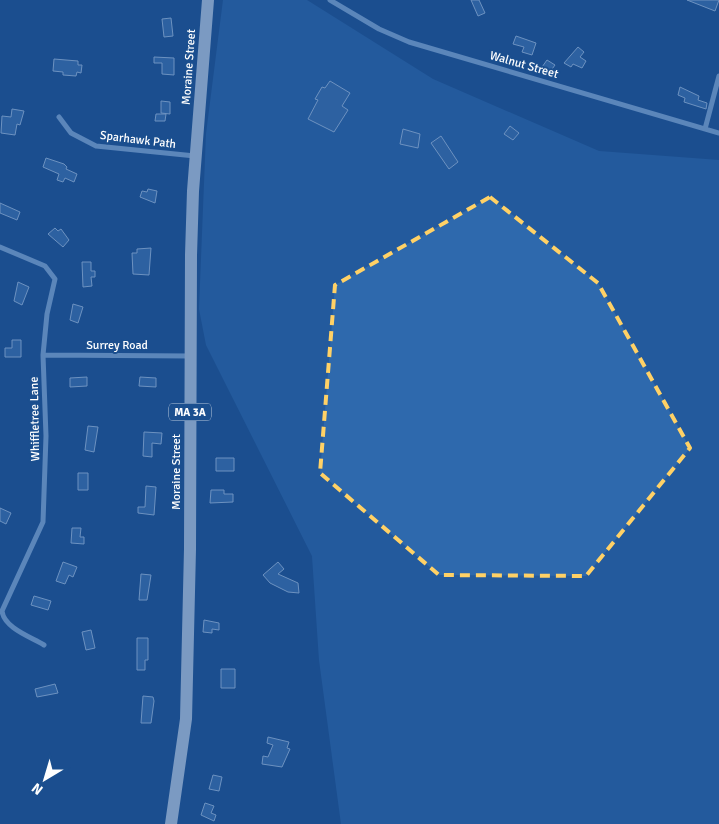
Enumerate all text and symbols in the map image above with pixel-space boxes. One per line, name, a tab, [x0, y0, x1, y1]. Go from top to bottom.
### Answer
street label: Moraine Street	[179, 29, 199, 105]
street label: Walnut Street	[488, 48, 560, 82]
street label: Sparhawk Path	[99, 128, 177, 152]
street label: Surrey Road	[86, 338, 148, 353]
street label: Whiffletree Lane	[27, 377, 43, 461]
road number: MA 3A	[169, 404, 211, 421]
street label: Moraine Street	[169, 434, 184, 510]
north arrow	[20, 754, 70, 804]
text: N	[28, 779, 46, 799]

